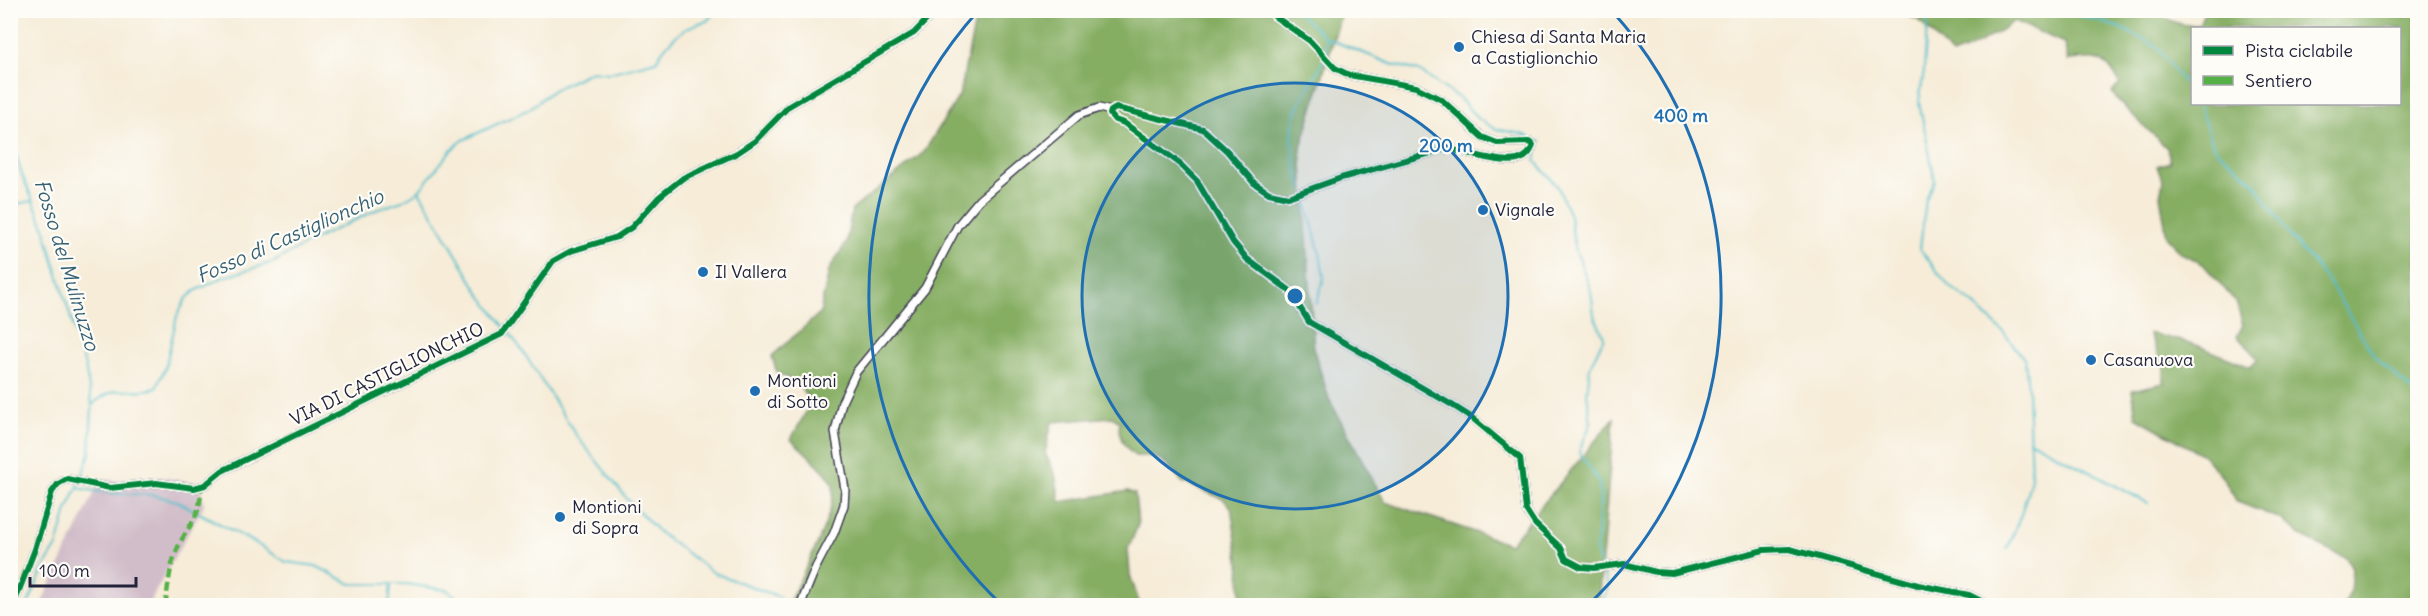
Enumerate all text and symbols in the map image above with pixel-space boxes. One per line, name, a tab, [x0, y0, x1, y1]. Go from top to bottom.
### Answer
place label: Chiesa di Santa Maria a Castiglionchio	[1471, 25, 1646, 69]
legend	[2191, 27, 2401, 105]
text: Pista ciclabile	[2245, 39, 2353, 62]
marker: Chiesa di Santa Maria a Castiglionchio	[1452, 40, 1466, 54]
text: Sentiero	[2245, 69, 2312, 92]
text: 400 m	[1654, 104, 1708, 127]
text: 200 m	[1419, 134, 1473, 157]
water label: Fosso del Mulinuzzo	[30, 176, 106, 355]
water label: Fosso di Castiglionchio	[192, 182, 389, 288]
place label: Vignale	[1495, 198, 1555, 221]
marker: Vignale	[1476, 203, 1490, 217]
place label: Il Vallera	[715, 260, 787, 283]
marker: Il Vallera	[696, 265, 710, 279]
centre of rings	[1285, 286, 1305, 306]
street label: VIA DI CASTIGLIONCHIO	[286, 317, 487, 430]
place label: Casanuova	[2103, 348, 2193, 371]
marker: Casanuova	[2084, 353, 2098, 367]
place label: Montioni di Sotto	[767, 369, 837, 413]
marker: Montioni di Sotto	[748, 384, 762, 398]
place label: Montioni di Sopra	[572, 495, 642, 539]
marker: Montioni di Sopra	[553, 510, 567, 524]
scale bar	[30, 550, 136, 588]
text: 100 m	[39, 559, 90, 582]

